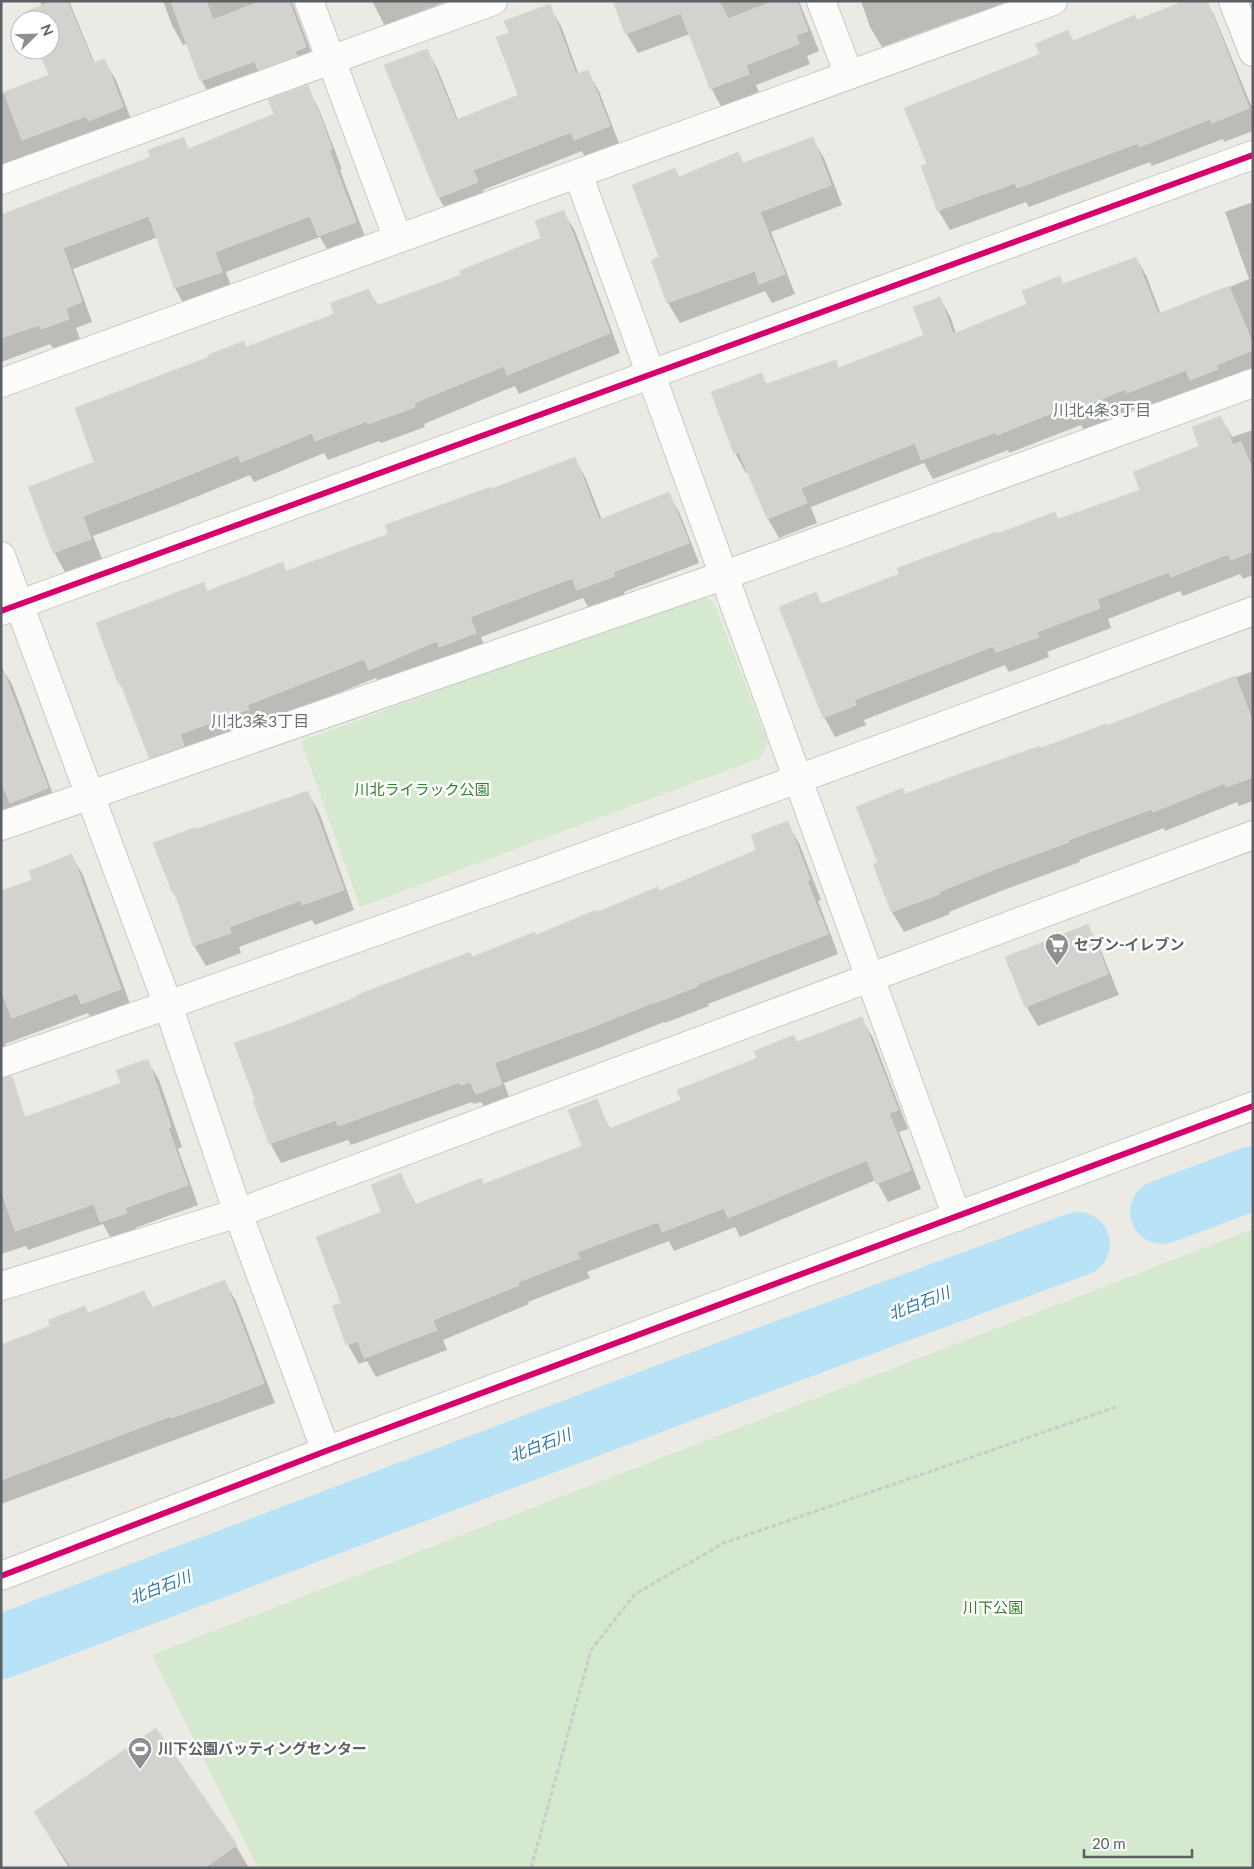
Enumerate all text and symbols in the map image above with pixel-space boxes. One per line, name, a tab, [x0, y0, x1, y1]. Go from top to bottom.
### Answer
north arrow	[10, 10, 60, 60]
text: N	[37, 21, 57, 38]
district label: 川北4条3丁目	[1053, 400, 1151, 419]
district label: 川北3条3丁目	[211, 711, 309, 730]
park label: 川北ライラック公園	[354, 780, 490, 798]
supermarket icon: セブン-イレブン	[1044, 932, 1070, 966]
place label: セブン-イレブン	[1074, 935, 1185, 953]
water label: 北白石川	[886, 1281, 954, 1323]
water label: 北白石川	[507, 1423, 575, 1465]
water label: 北白石川	[127, 1565, 195, 1607]
park label: 川下公園	[963, 1598, 1023, 1616]
sports icon: 川下公園バッティングセンター	[127, 1736, 153, 1770]
place label: 川下公園バッティングセンター	[158, 1739, 367, 1757]
scale bar	[1084, 1826, 1192, 1858]
text: 20 m	[1092, 1834, 1126, 1852]

